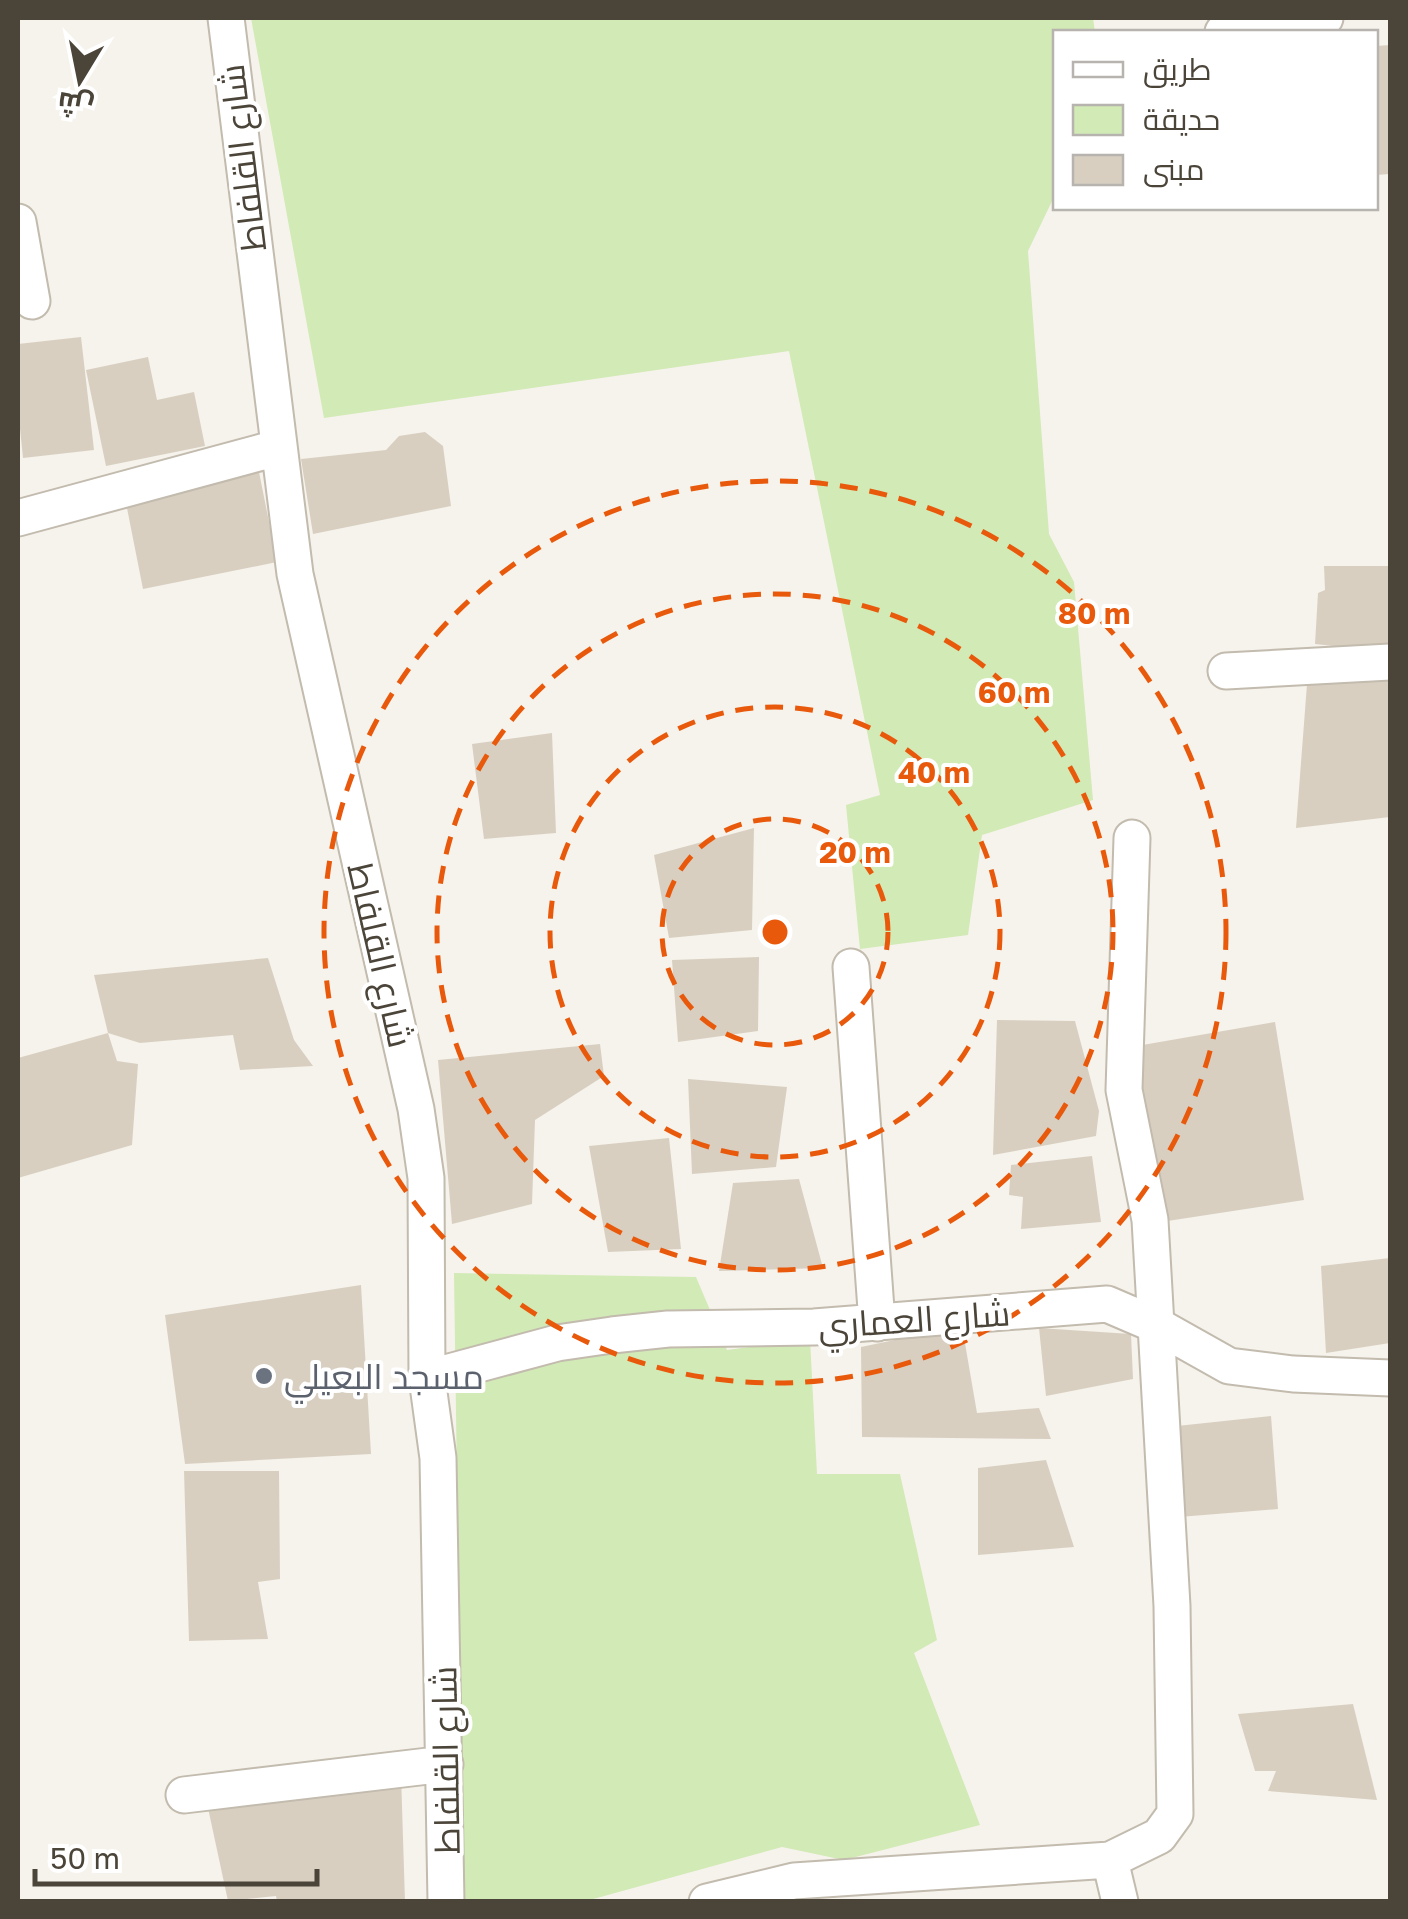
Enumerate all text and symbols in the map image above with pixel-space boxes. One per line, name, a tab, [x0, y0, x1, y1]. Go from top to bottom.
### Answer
north arrow	[30, 30, 130, 130]
legend	[1053, 30, 1378, 210]
text: طريق	[1143, 51, 1212, 88]
street label: شارع القلفاط	[210, 62, 277, 254]
text: ش	[55, 85, 96, 124]
text: حديقة	[1143, 101, 1220, 137]
text: مبنى	[1143, 151, 1204, 188]
text: 80 m	[1058, 595, 1130, 631]
text: 60 m	[978, 674, 1050, 710]
text: 40 m	[898, 754, 970, 790]
text: 20 m	[819, 834, 891, 870]
street label: شارع القلفاط	[336, 859, 423, 1052]
centre of rings	[757, 914, 793, 950]
street label: شارع العماري	[817, 1291, 1012, 1354]
place label: مسجد البعيلي	[284, 1355, 484, 1404]
marker: مسجد البعيلي	[253, 1365, 275, 1387]
street label: شارع القلفاط	[422, 1666, 471, 1854]
scale bar	[35, 1824, 318, 1886]
text: 50 m	[50, 1840, 120, 1876]

